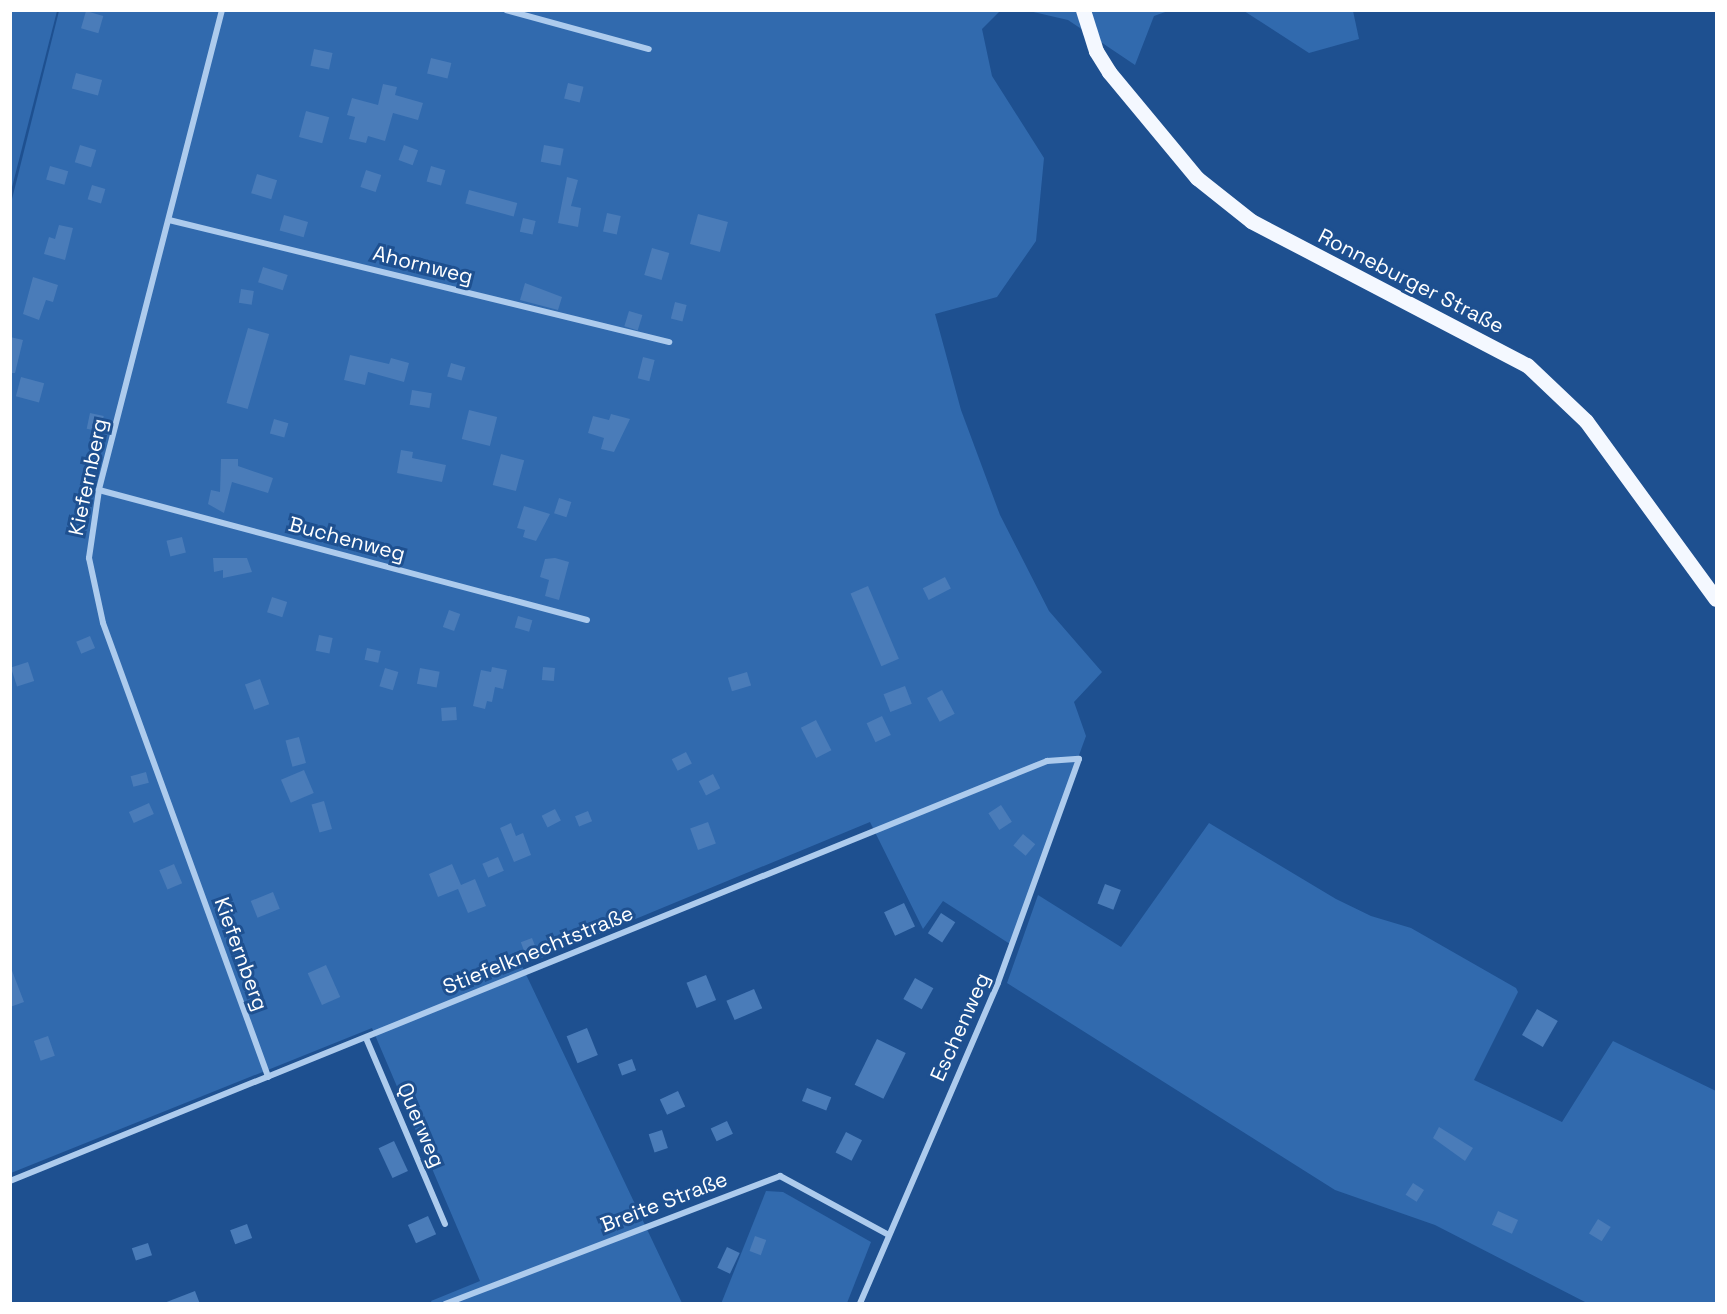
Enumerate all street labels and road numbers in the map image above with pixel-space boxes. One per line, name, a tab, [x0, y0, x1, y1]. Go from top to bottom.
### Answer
street label: Ronneburger Straße	[1314, 223, 1508, 339]
street label: Ahornweg	[370, 240, 476, 290]
street label: Kiefernberg	[63, 416, 113, 538]
street label: Buchenweg	[286, 511, 408, 567]
street label: Kiefernberg	[209, 894, 273, 1014]
street label: Stiefelknechtstraße	[439, 900, 637, 1000]
street label: Eschenweg	[925, 969, 995, 1085]
street label: Querweg	[392, 1079, 450, 1171]
street label: Breite Straße	[597, 1166, 731, 1238]

